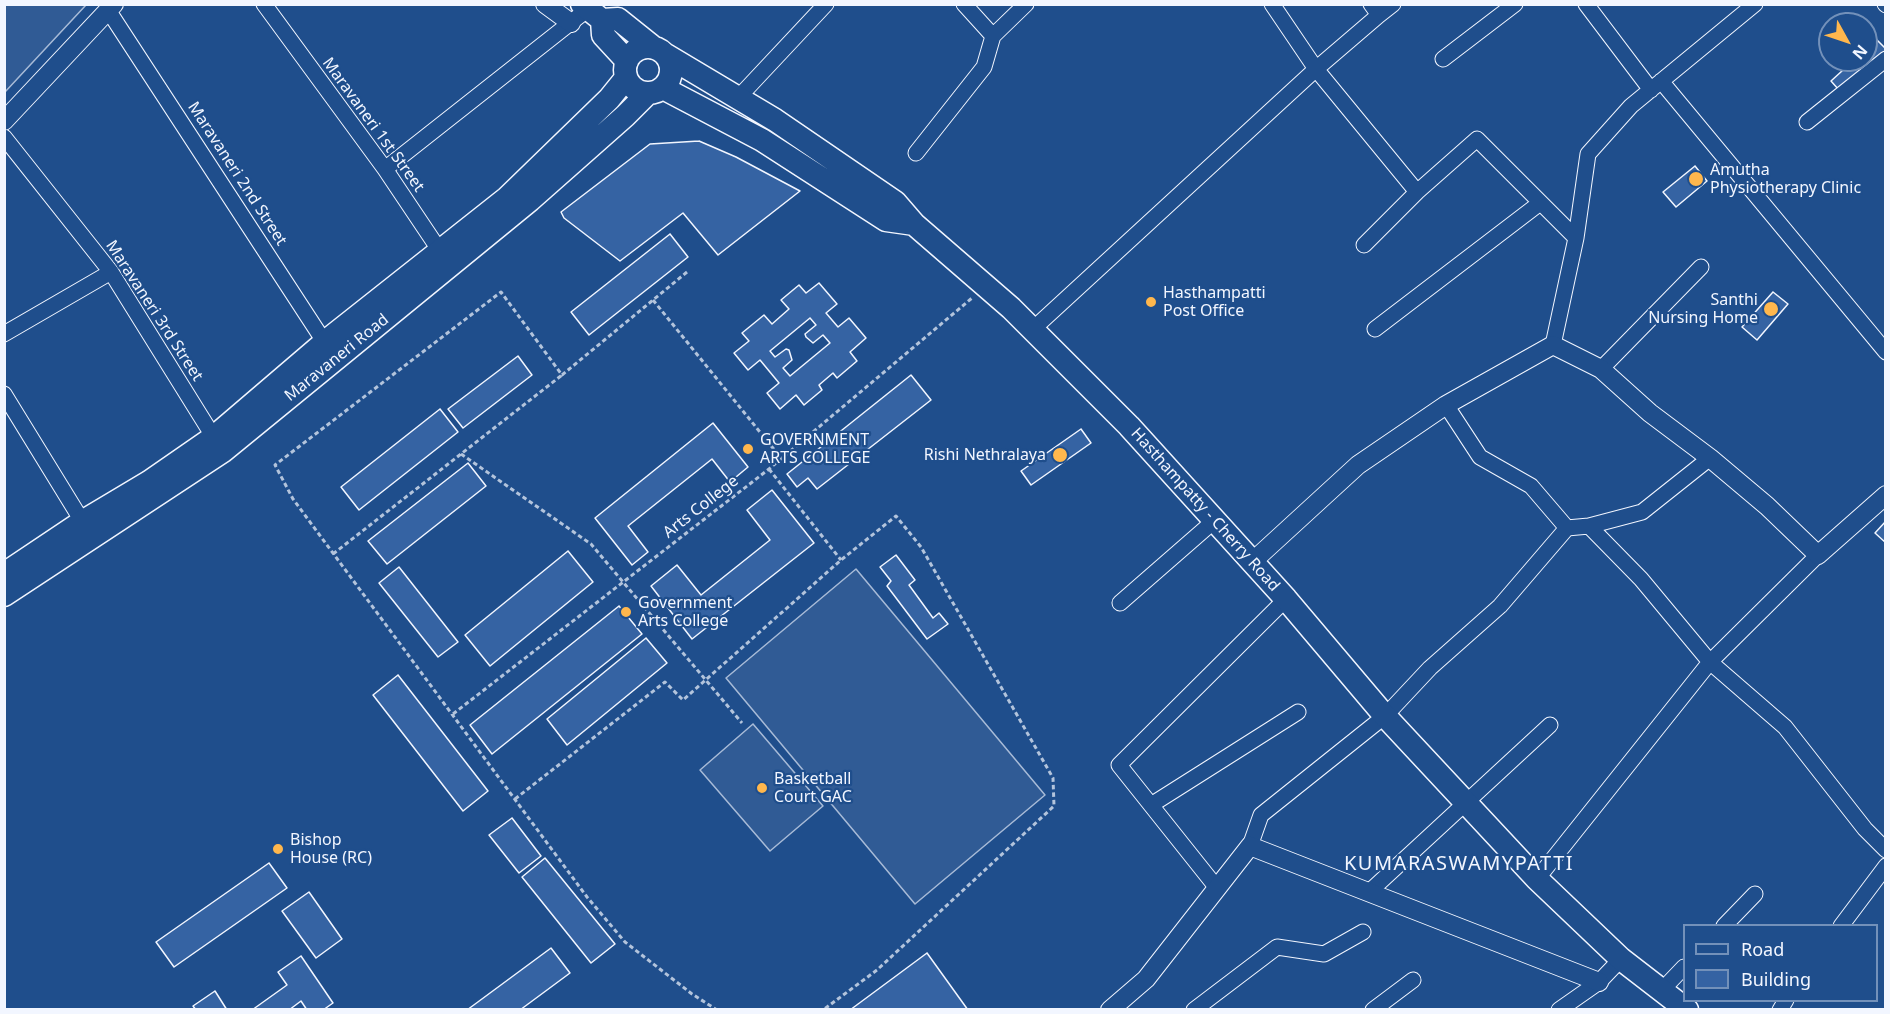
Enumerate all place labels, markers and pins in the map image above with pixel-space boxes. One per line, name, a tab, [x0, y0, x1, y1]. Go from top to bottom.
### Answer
place label: Amutha Physiotherapy Clinic	[1710, 160, 1861, 198]
marker: Amutha Physiotherapy Clinic	[1687, 170, 1705, 188]
place label: Hasthampatti Post Office	[1163, 283, 1266, 321]
place label: Santhi Nursing Home	[1648, 290, 1758, 328]
marker: Hasthampatti Post Office	[1144, 295, 1158, 309]
marker: Santhi Nursing Home	[1762, 300, 1780, 318]
place label: GOVERNMENT ARTS COLLEGE	[760, 430, 871, 468]
marker: GOVERNMENT ARTS COLLEGE	[741, 442, 755, 456]
place label: Rishi Nethralaya	[924, 445, 1046, 465]
marker: Rishi Nethralaya	[1051, 446, 1069, 464]
place label: Government Arts College	[638, 593, 732, 631]
marker: Government Arts College	[619, 605, 633, 619]
place label: Basketball Court GAC	[774, 769, 852, 807]
marker: Basketball Court GAC	[755, 781, 769, 795]
place label: Bishop House (RC)	[290, 830, 372, 868]
marker: Bishop House (RC)	[271, 842, 285, 856]

